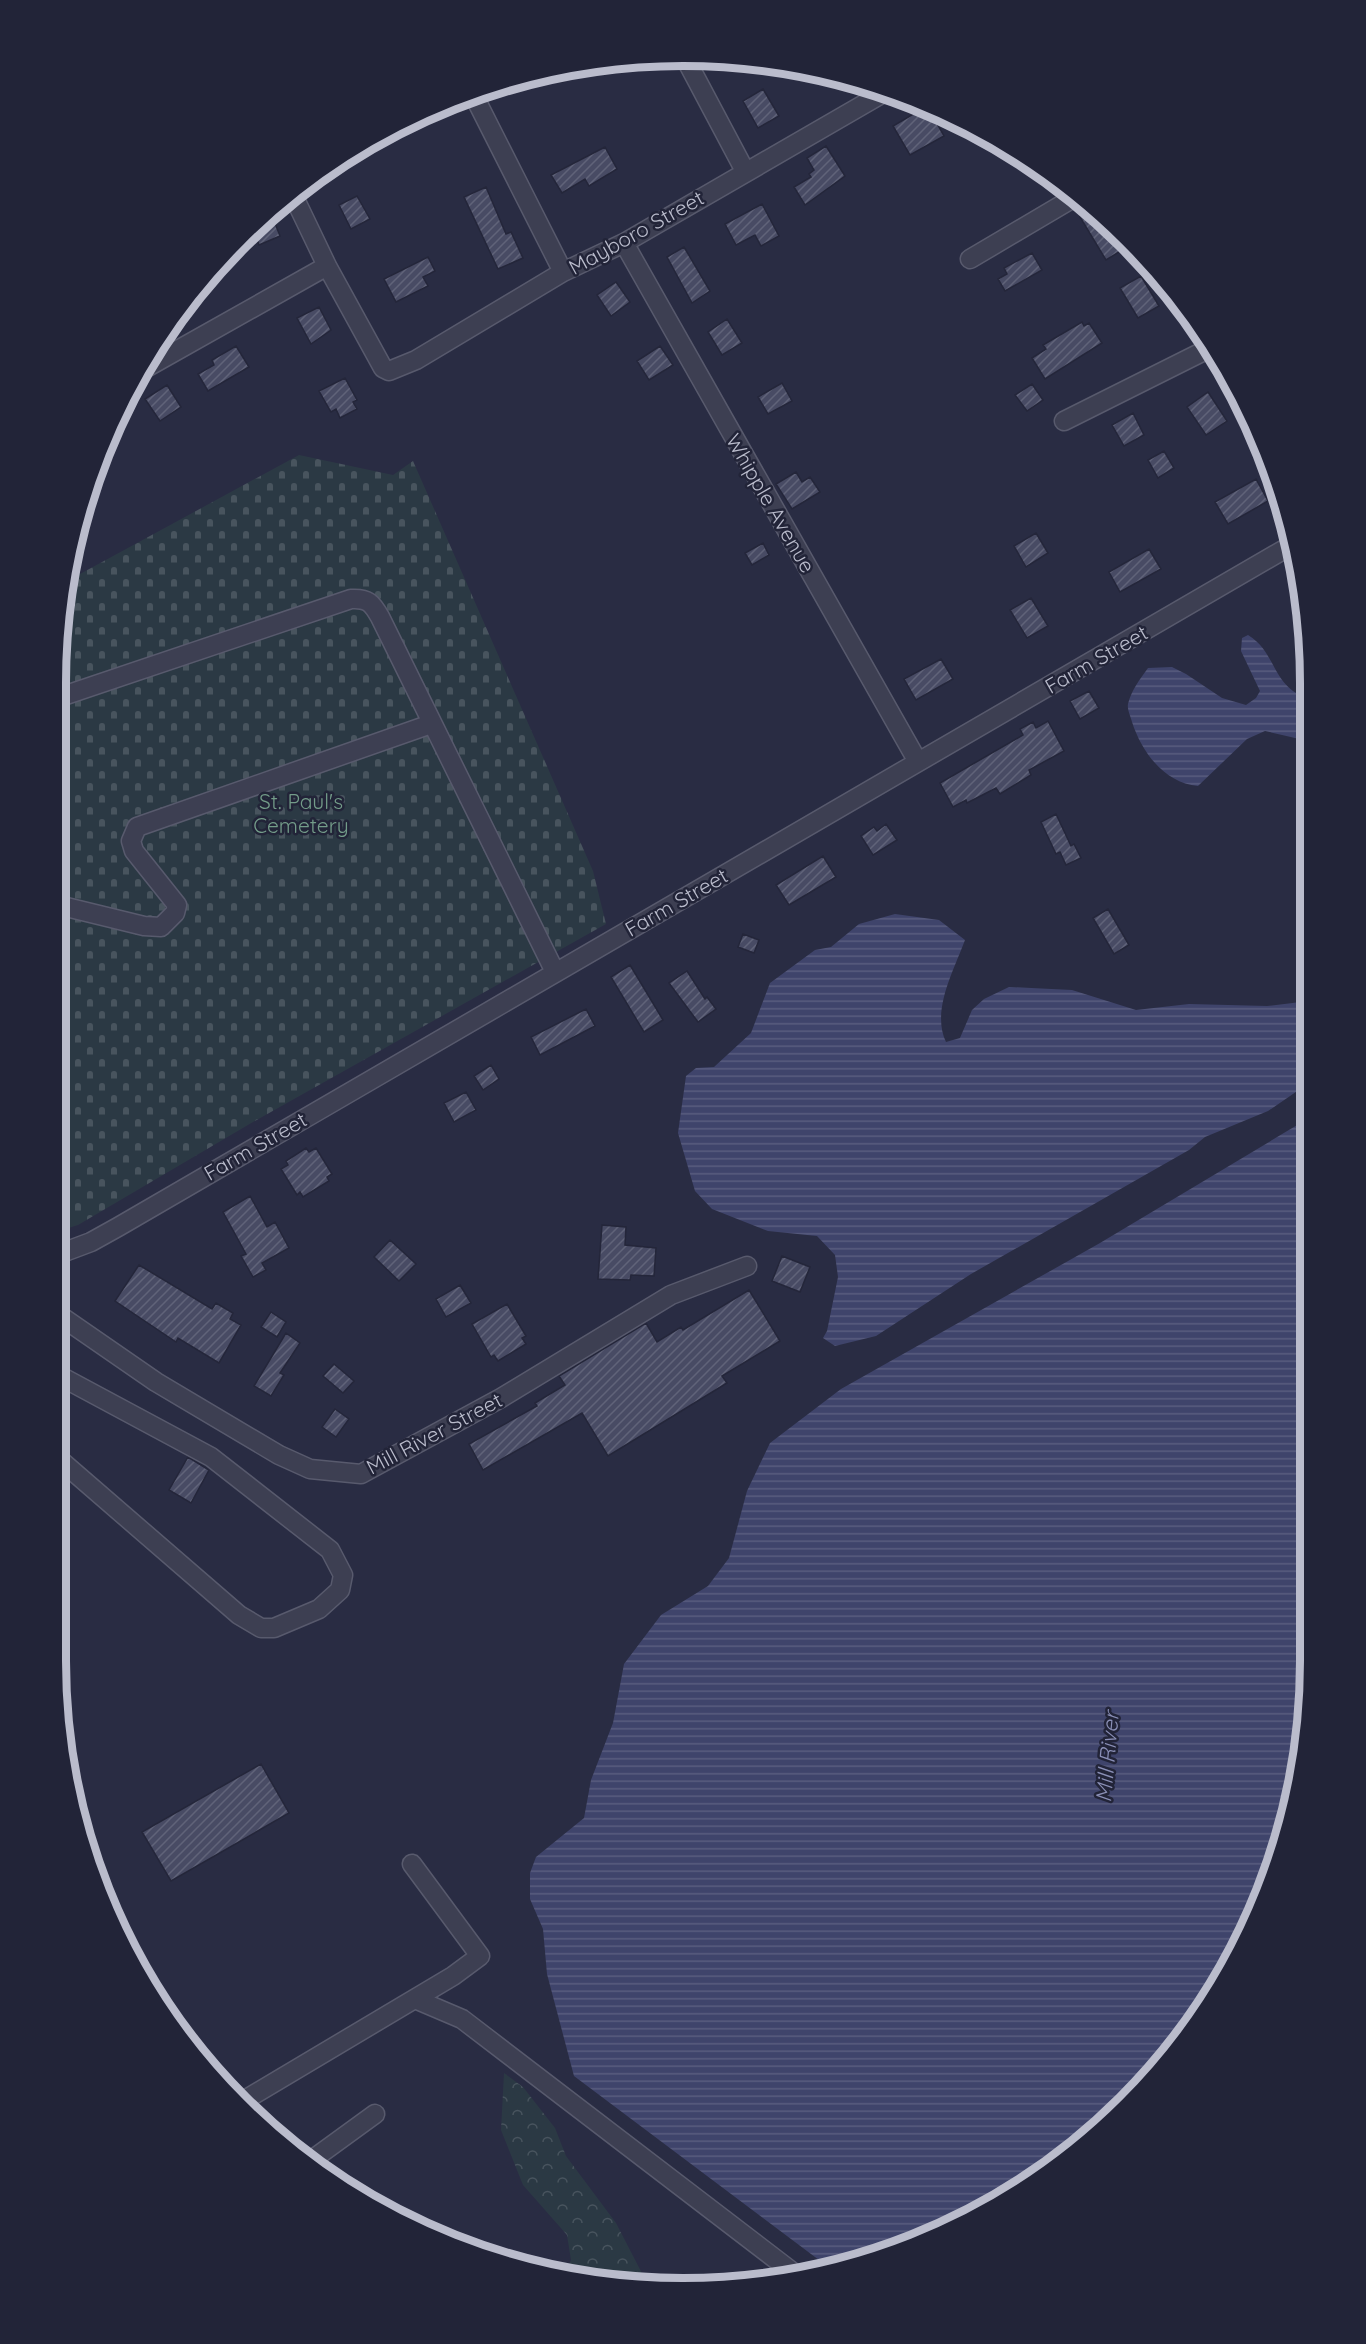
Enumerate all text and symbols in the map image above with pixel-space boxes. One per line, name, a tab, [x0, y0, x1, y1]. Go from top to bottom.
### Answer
street label: Mayboro Street	[564, 184, 708, 280]
street label: Whipple Avenue	[721, 429, 821, 577]
street label: Farm Street	[1040, 619, 1152, 699]
park label: St. Paul's Cemetery	[253, 788, 349, 838]
street label: Farm Street	[620, 862, 732, 942]
street label: Farm Street	[199, 1106, 311, 1186]
street label: Mill River Street	[362, 1386, 506, 1480]
water label: Mill River	[1089, 1708, 1125, 1804]

